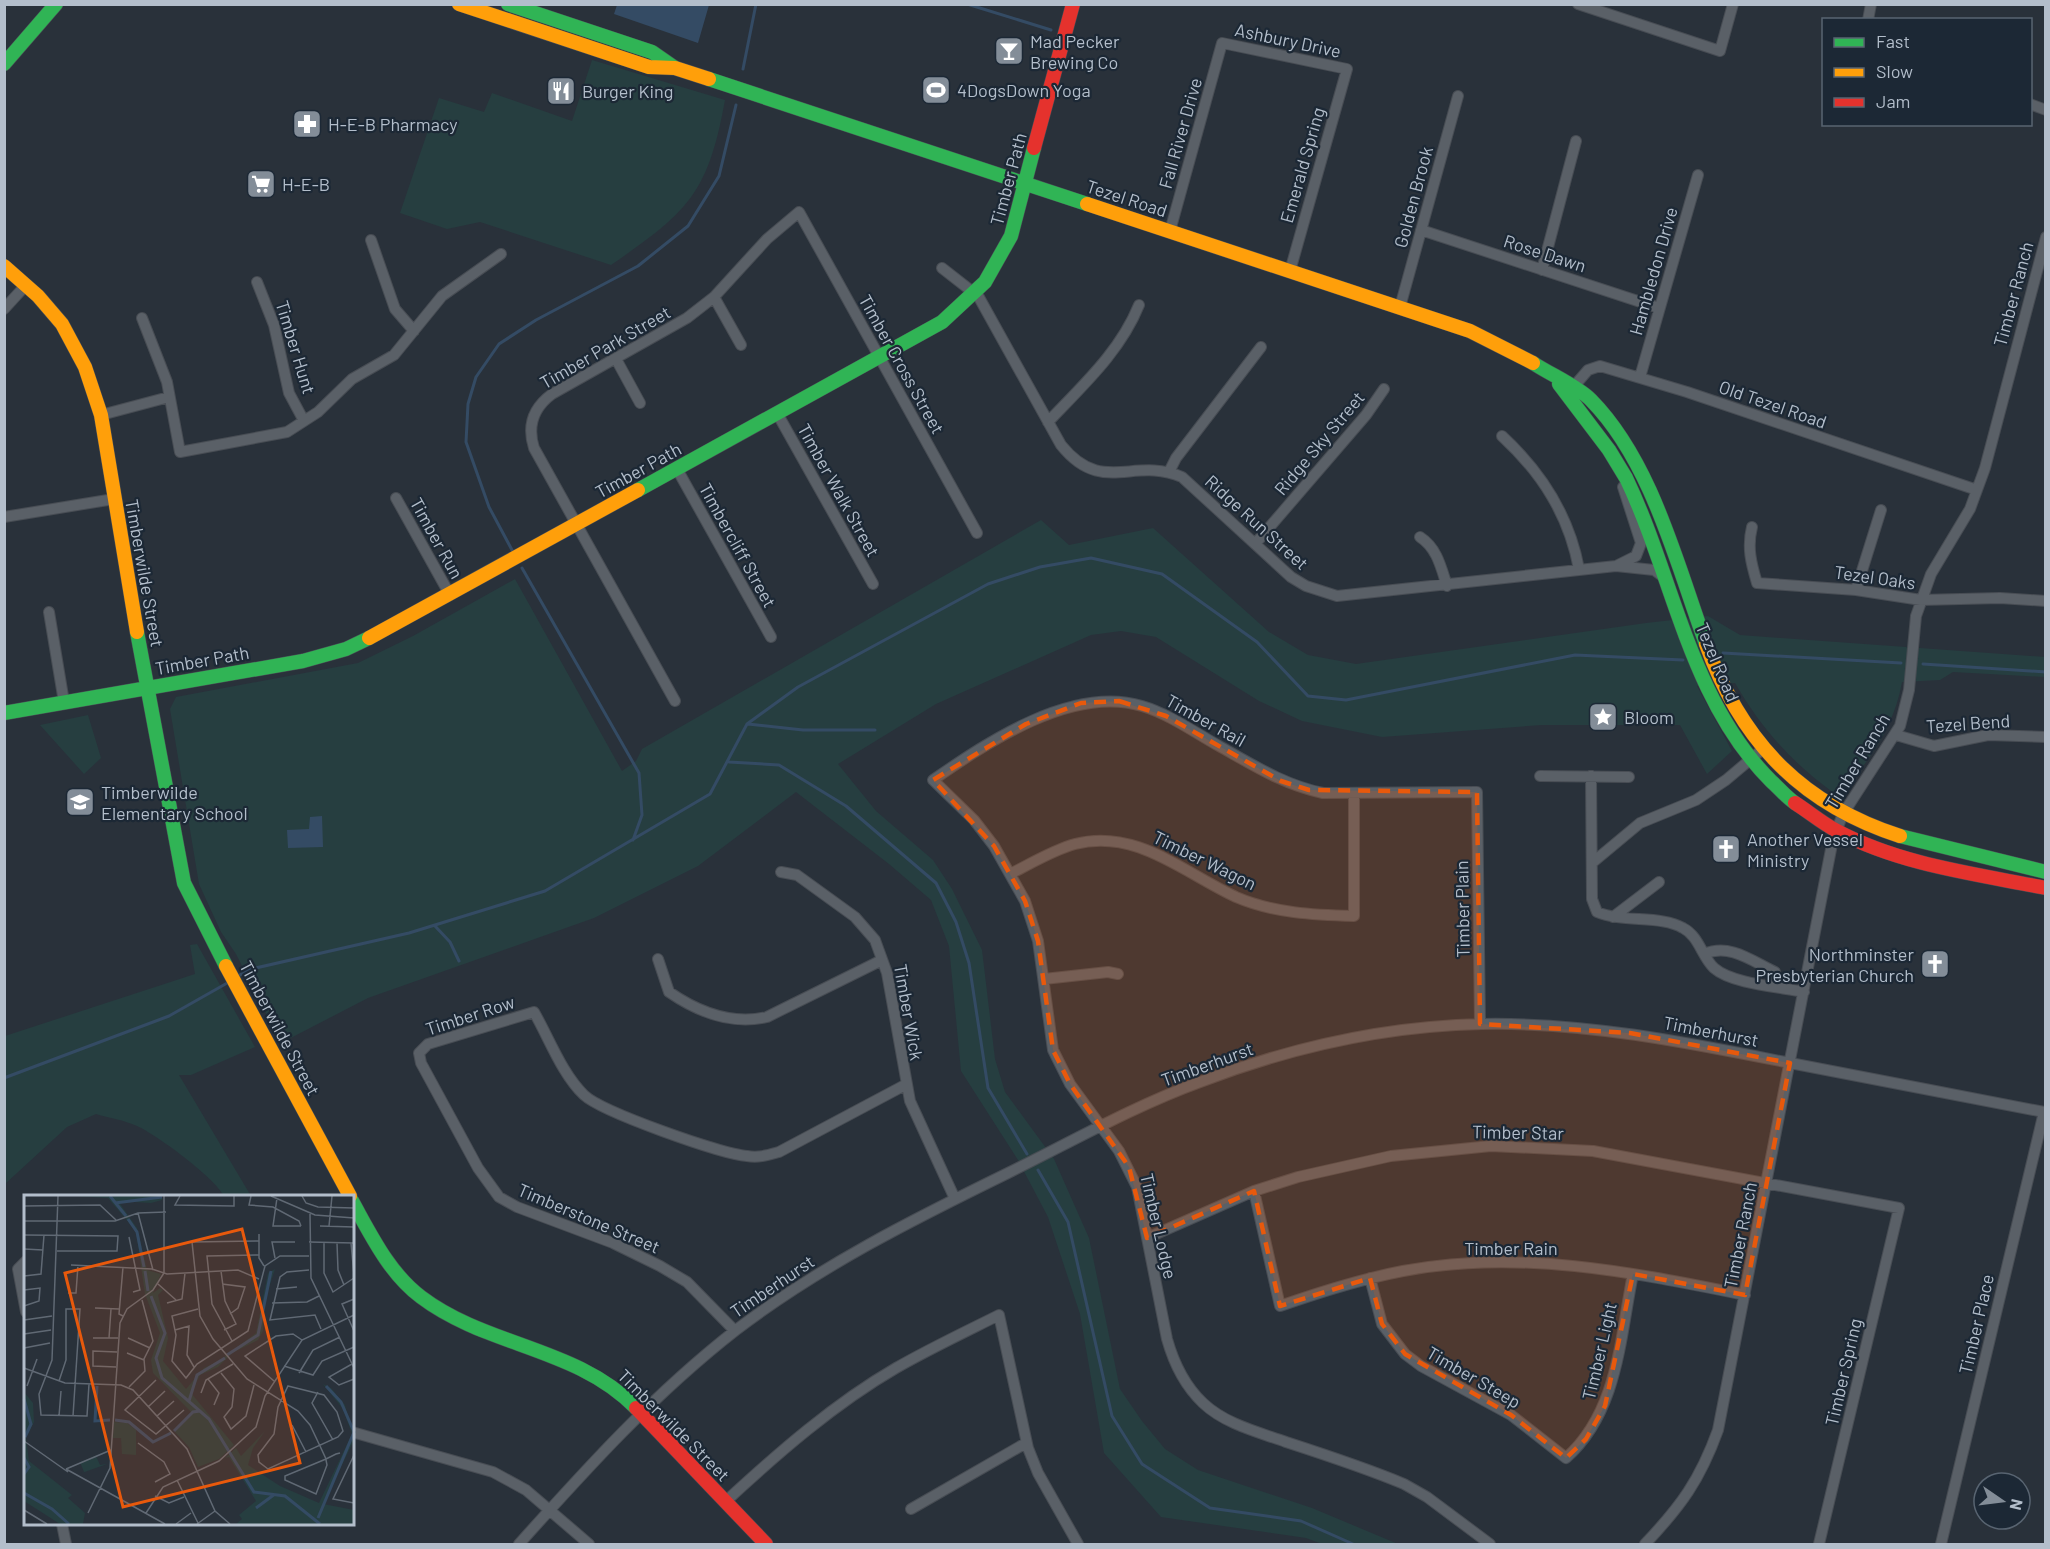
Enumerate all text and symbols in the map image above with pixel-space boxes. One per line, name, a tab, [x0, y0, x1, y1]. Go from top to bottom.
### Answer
street label: Ashbury Drive	[1233, 18, 1343, 62]
legend	[1822, 18, 2032, 126]
place label: Mad Pecker Brewing Co	[1030, 30, 1120, 73]
text: Fast	[1876, 30, 1910, 52]
bar icon: Mad Pecker Brewing Co	[993, 35, 1025, 67]
text: Slow	[1876, 60, 1913, 82]
sports icon: 4DogsDown Yoga	[920, 74, 952, 106]
restaurant icon: Burger King	[545, 75, 577, 107]
street label: Fall River Drive	[1154, 75, 1206, 191]
place label: 4DogsDown Yoga	[957, 79, 1091, 101]
place label: Burger King	[582, 80, 673, 102]
text: Jam	[1876, 90, 1910, 112]
street label: Emerald Spring	[1275, 105, 1329, 225]
pharmacy icon: H-E-B Pharmacy	[291, 108, 323, 140]
place label: H-E-B Pharmacy	[328, 113, 458, 135]
street label: Timber Path	[985, 130, 1031, 228]
street label: Golden Brook	[1389, 144, 1437, 250]
supermarket icon: H-E-B	[245, 168, 277, 200]
place label: H-E-B	[282, 173, 330, 195]
street label: Tezel Road	[1084, 175, 1170, 221]
street label: Hambledon Drive	[1624, 204, 1682, 338]
street label: Rose Dawn	[1501, 229, 1589, 277]
street label: Timber Ranch	[1988, 239, 2038, 349]
street label: Timber Cross Street	[855, 290, 949, 438]
street label: Timber Hunt	[271, 298, 321, 396]
street label: Timber Park Street	[536, 301, 674, 393]
street label: Old Tezel Road	[1716, 375, 1830, 433]
street label: Ridge Sky Street	[1269, 387, 1369, 499]
street label: Timber Walk Street	[793, 420, 885, 560]
street label: Timber Path	[591, 437, 685, 503]
street label: Ridge Run Street	[1201, 470, 1313, 574]
street label: Timbercliff Street	[695, 479, 781, 611]
street label: Timber Run	[406, 494, 468, 582]
street label: Timberwilde Street	[121, 497, 169, 649]
street label: Tezel Oaks	[1833, 560, 1917, 594]
street label: Tezel Road	[1692, 619, 1744, 705]
street label: Timber Path	[153, 641, 251, 679]
street label: Timber Rail	[1162, 689, 1250, 751]
place icon: Bloom	[1587, 701, 1619, 733]
place label: Bloom	[1624, 706, 1674, 728]
street label: Timber Ranch	[1820, 709, 1894, 813]
street label: Tezel Bend	[1925, 709, 2011, 737]
place label: Timberwilde Elementary School	[101, 781, 248, 824]
school or university icon: Timberwilde Elementary School	[64, 786, 96, 818]
street label: Timber Wagon	[1150, 826, 1260, 894]
place label: Another Vessel Ministry	[1747, 828, 1863, 871]
church icon: Another Vessel Ministry	[1710, 833, 1742, 865]
street label: Timber Plain	[1450, 860, 1474, 958]
place label: Northminster Presbyterian Church	[1756, 943, 1914, 986]
church icon: Northminster Presbyterian Church	[1919, 948, 1951, 980]
street label: Timberwilde Street	[235, 957, 325, 1099]
street label: Timber Wick	[890, 962, 928, 1062]
street label: Timber Row	[423, 990, 517, 1040]
street label: Timberhurst	[1662, 1011, 1760, 1051]
street label: Timberhurst	[1158, 1037, 1256, 1091]
street label: Timber Star	[1472, 1120, 1564, 1144]
street label: Timber Lodge	[1136, 1171, 1182, 1281]
street label: Timberstone Street	[515, 1178, 663, 1258]
street label: Timber Ranch	[1719, 1180, 1761, 1290]
inset map	[24, 1195, 354, 1525]
street label: Timber Rain	[1464, 1237, 1558, 1259]
street label: Timberhurst	[726, 1250, 818, 1322]
street label: Timber Place	[1954, 1272, 1998, 1376]
street label: Timber Light	[1577, 1300, 1621, 1402]
street label: Timber Spring	[1820, 1316, 1866, 1428]
street label: Timber Steep	[1423, 1341, 1525, 1413]
street label: Timberwilde Street	[613, 1364, 735, 1486]
north arrow	[1972, 1471, 2032, 1531]
text: N	[2007, 1497, 2028, 1512]

